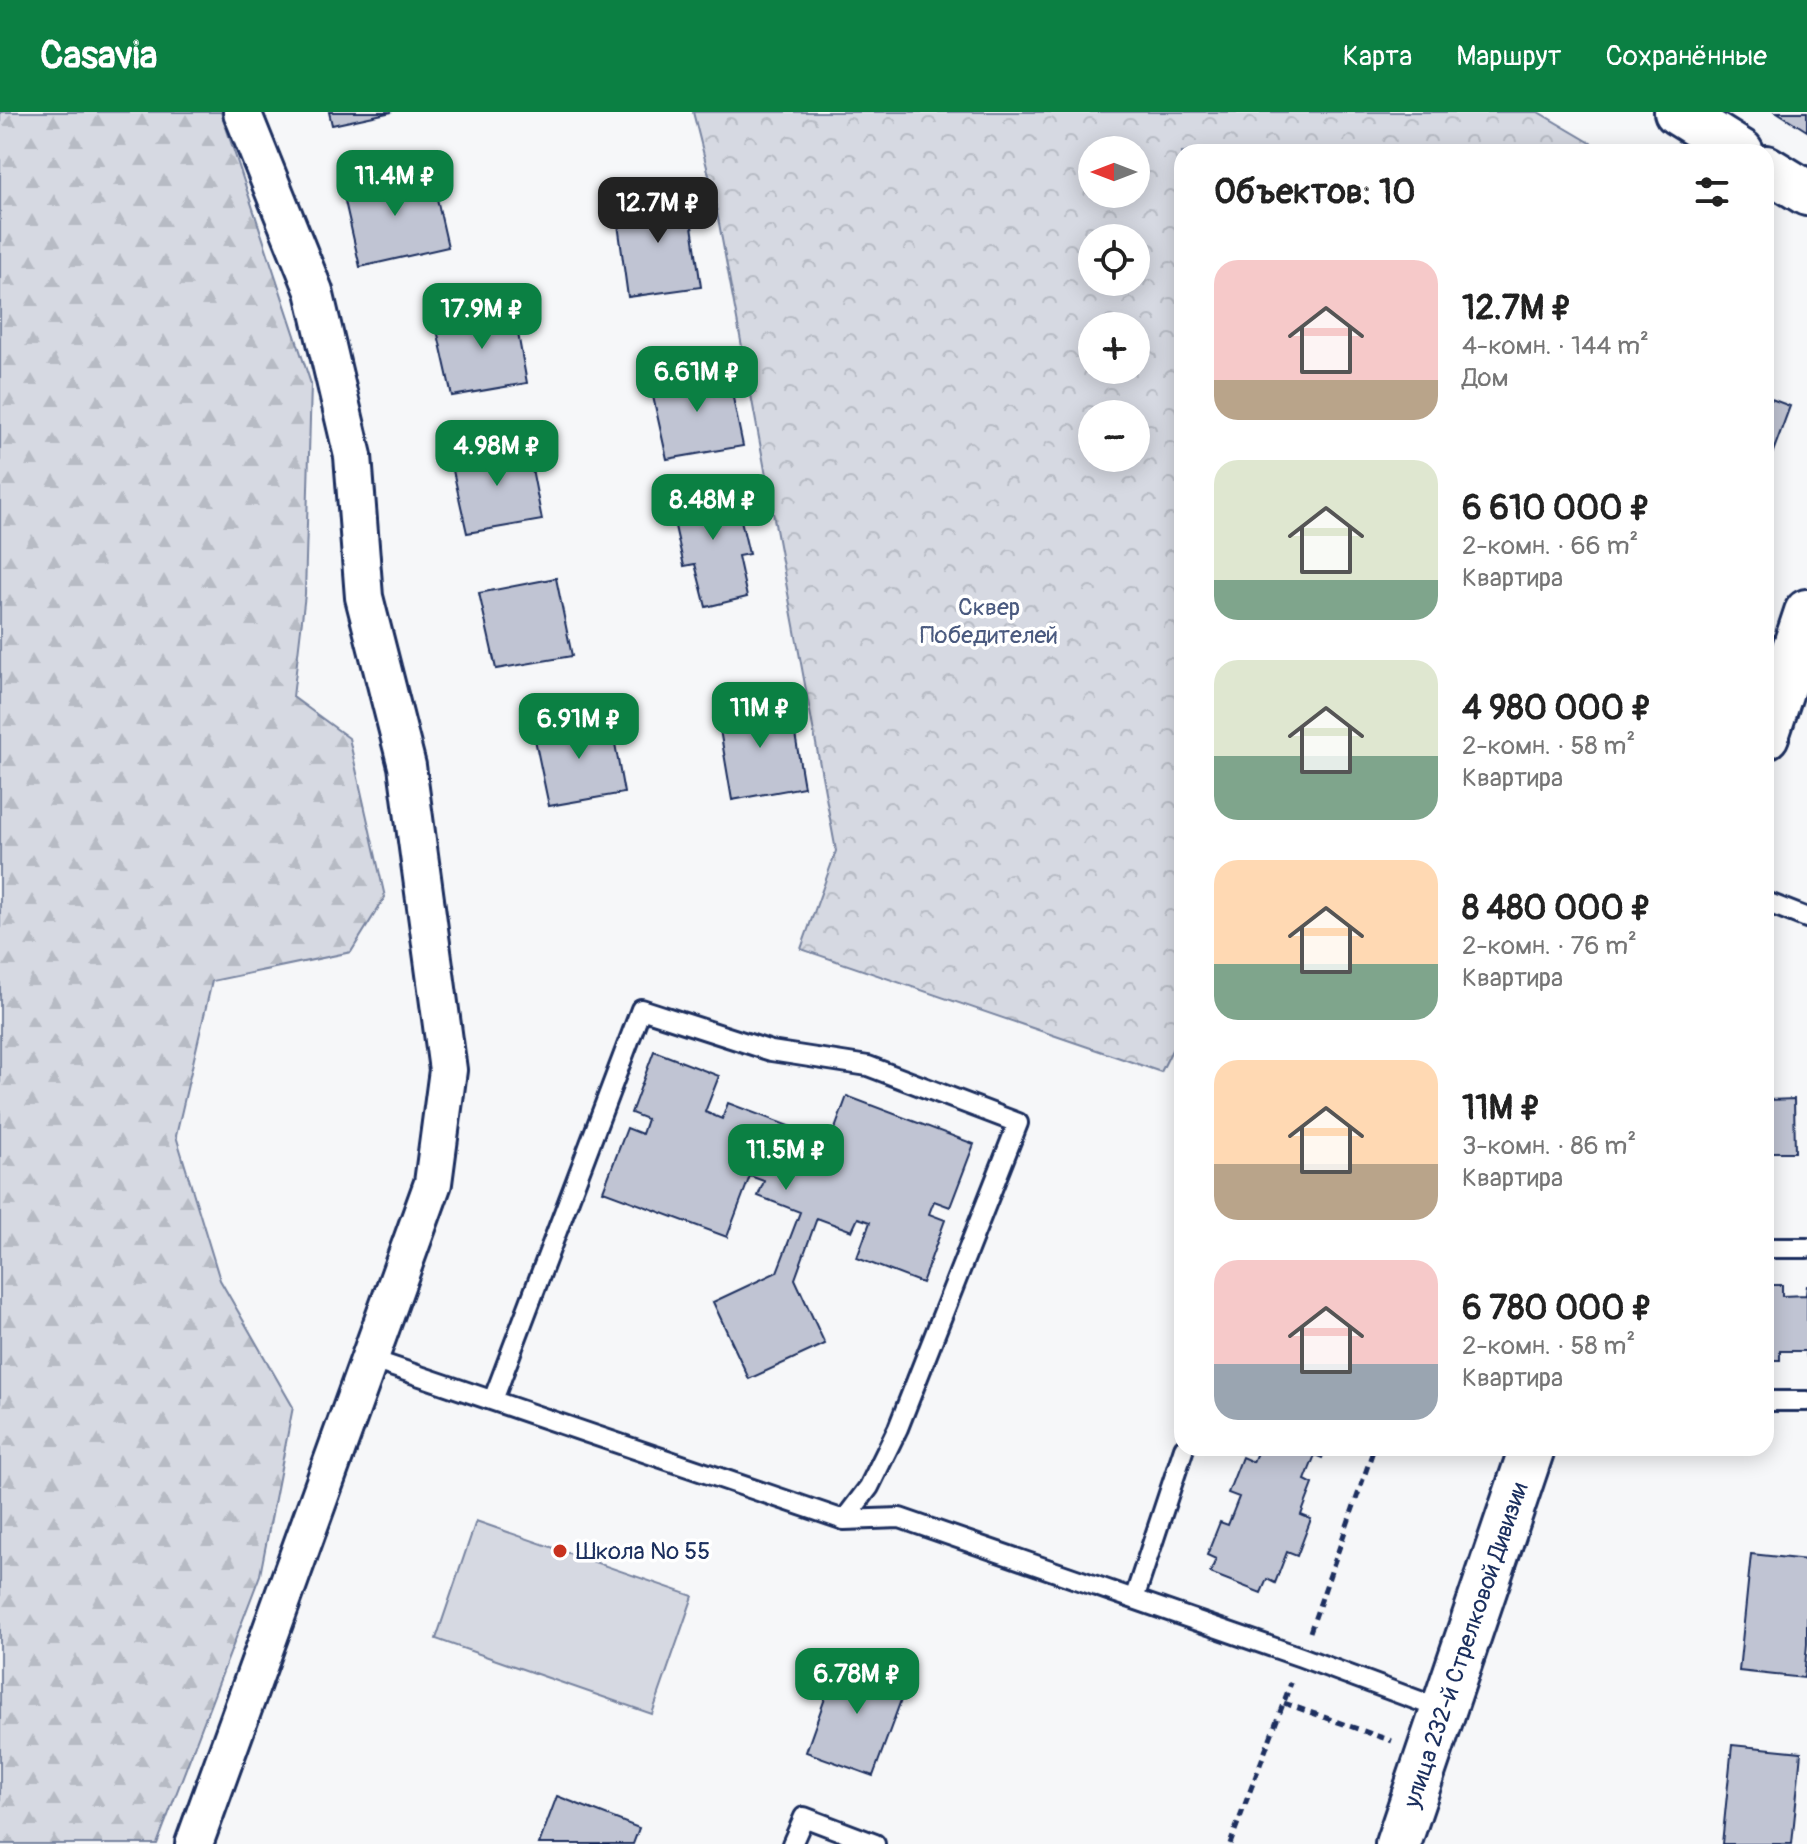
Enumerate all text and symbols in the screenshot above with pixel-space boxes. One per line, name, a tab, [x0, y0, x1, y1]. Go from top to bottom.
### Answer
text: Casavia	[40, 32, 157, 80]
text: Карта	[1343, 39, 1412, 74]
text: Маршрут	[1456, 39, 1562, 74]
text: Сохранённые	[1606, 39, 1767, 74]
north arrow	[1078, 136, 1150, 208]
map controls	[1078, 136, 1150, 472]
pin: 11.4M ₽	[321, 150, 469, 218]
text: 11.4M ₽	[354, 160, 436, 192]
icon: filters	[1690, 170, 1734, 214]
text: Объектов: 10	[1214, 171, 1415, 214]
pin: 12.7M ₽	[584, 177, 732, 245]
text: 12.7M ₽	[616, 187, 700, 219]
button: locate	[1078, 224, 1150, 296]
pin: 17.9M ₽	[408, 283, 556, 351]
text: 12.7M ₽	[1462, 287, 1572, 330]
icon: home	[1278, 292, 1374, 388]
text: 17.9M ₽	[441, 293, 523, 325]
button: +	[1078, 312, 1150, 384]
text: 4-комн. · 144 m²	[1462, 330, 1649, 362]
pin: 6.61M ₽	[623, 346, 771, 414]
text: 6.61M ₽	[654, 356, 740, 388]
text: Дом	[1462, 362, 1509, 394]
button: −	[1078, 400, 1150, 472]
pin: 4.98M ₽	[423, 420, 571, 488]
text: 4.98M ₽	[453, 430, 541, 462]
pin: 8.48M ₽	[639, 474, 787, 542]
text: 8.48M ₽	[670, 484, 756, 516]
text: 6 610 000 ₽	[1462, 487, 1650, 530]
icon: home	[1278, 492, 1374, 588]
text: 2-комн. · 66 m²	[1462, 530, 1638, 562]
text: Квартира	[1462, 562, 1563, 594]
park label: Сквер Победителей	[920, 593, 1058, 650]
pin: 11M ₽	[704, 682, 816, 750]
text: 4 980 000 ₽	[1462, 687, 1652, 730]
text: 11M ₽	[730, 692, 790, 724]
icon: home	[1278, 692, 1374, 788]
pin: 6.91M ₽	[505, 693, 653, 761]
text: 6.91M ₽	[537, 703, 621, 735]
text: 2-комн. · 58 m²	[1462, 730, 1635, 762]
text: Квартира	[1462, 762, 1563, 794]
text: 8 480 000 ₽	[1462, 887, 1651, 930]
icon: home	[1278, 892, 1374, 988]
text: 2-комн. · 76 m²	[1462, 930, 1637, 962]
text: Квартира	[1462, 962, 1563, 994]
text: 11M ₽	[1462, 1087, 1541, 1130]
icon: home	[1278, 1092, 1374, 1188]
pin: 11.5M ₽	[712, 1124, 860, 1192]
text: 3-комн. · 86 m²	[1462, 1130, 1636, 1162]
text: 11.5M ₽	[746, 1134, 826, 1166]
text: Квартира	[1462, 1162, 1563, 1194]
text: 6 780 000 ₽	[1462, 1287, 1652, 1330]
icon: home	[1278, 1292, 1374, 1388]
text: 2-комн. · 58 m²	[1462, 1330, 1635, 1362]
text: Квартира	[1462, 1362, 1563, 1394]
street label: улица 232-й Стрелковой Дивизии	[1397, 1478, 1534, 1812]
place label: Школа № 55	[576, 1537, 710, 1566]
marker: Школа № 55	[551, 1542, 569, 1560]
pin: 6.78M ₽	[783, 1648, 931, 1716]
text: 6.78M ₽	[813, 1658, 901, 1690]

